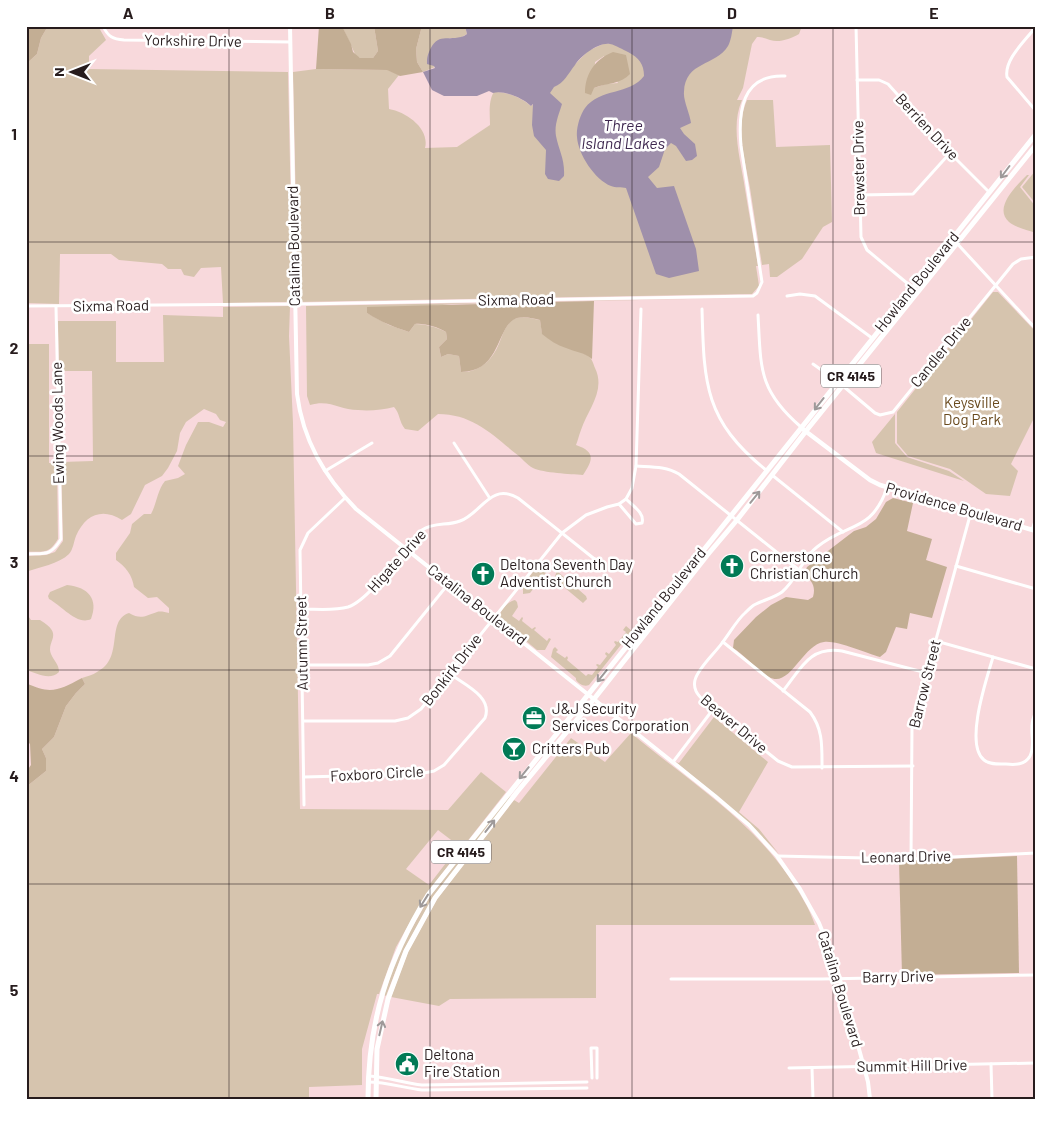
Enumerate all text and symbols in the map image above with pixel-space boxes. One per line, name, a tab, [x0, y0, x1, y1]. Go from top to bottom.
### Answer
text: A	[123, 3, 134, 22]
text: B	[325, 3, 335, 22]
text: C	[526, 3, 536, 22]
text: D	[727, 3, 737, 22]
text: E	[929, 3, 939, 22]
street label: Yorkshire Drive	[144, 30, 242, 50]
north arrow	[48, 48, 98, 98]
text: N	[50, 67, 67, 77]
street label: Berrien Drive	[892, 89, 963, 163]
water label: Three Island Lakes	[581, 115, 665, 152]
street label: Brewster Drive	[848, 120, 868, 216]
text: 1	[11, 124, 17, 143]
one-way arrow	[1000, 165, 1010, 179]
street label: Catalina Boulevard	[283, 185, 303, 307]
street label: Howland Boulevard	[870, 228, 962, 335]
street label: Sixma Road	[478, 289, 554, 309]
street label: Sixma Road	[73, 295, 149, 315]
street label: Candler Drive	[906, 312, 974, 391]
text: 2	[10, 338, 19, 357]
street label: Ewing Woods Lane	[47, 362, 67, 484]
road number: CR 4145	[821, 364, 881, 388]
park label: Keysville Dog Park	[943, 393, 1001, 428]
one-way arrow	[813, 397, 824, 410]
street label: Providence Boulevard	[884, 478, 1025, 534]
one-way arrow	[749, 491, 760, 504]
street label: Higate Drive	[363, 525, 429, 596]
street label: Howland Boulevard	[617, 544, 709, 651]
place label: Cornerstone Christian Church	[750, 547, 858, 582]
text: 3	[10, 552, 18, 571]
church icon: Cornerstone Christian Church	[719, 553, 745, 579]
place label: Deltona Seventh Day Adventist Church	[500, 555, 633, 590]
street label: Catalina Boulevard	[424, 560, 531, 648]
church icon: Deltona Seventh Day Adventist Church	[470, 561, 496, 587]
street label: Autumn Street	[291, 595, 311, 691]
street label: Bonkirk Drive	[418, 630, 485, 709]
street label: Barrow Street	[904, 638, 944, 730]
one-way arrow	[597, 669, 608, 682]
street label: Beaver Drive	[698, 690, 772, 756]
place label: J&J Security Services Corporation	[552, 699, 689, 734]
office icon: J&J Security Services Corporation	[521, 705, 547, 731]
bar icon: Critters Pub	[501, 736, 527, 762]
place label: Critters Pub	[532, 739, 610, 757]
street label: Foxboro Circle	[330, 762, 424, 784]
text: 4	[9, 766, 19, 785]
one-way arrow	[519, 766, 530, 779]
one-way arrow	[485, 820, 496, 833]
road number: CR 4145	[431, 840, 491, 864]
street label: Leonard Drive	[861, 846, 951, 866]
one-way arrow	[419, 893, 429, 907]
street label: Catalina Boulevard	[815, 928, 867, 1049]
street label: Barry Drive	[862, 966, 934, 986]
text: 5	[10, 980, 19, 999]
one-way arrow	[377, 1021, 386, 1037]
place label: Deltona Fire Station	[424, 1045, 500, 1080]
public building icon: Deltona Fire Station	[394, 1051, 420, 1077]
street label: Summit Hill Drive	[856, 1055, 968, 1075]

